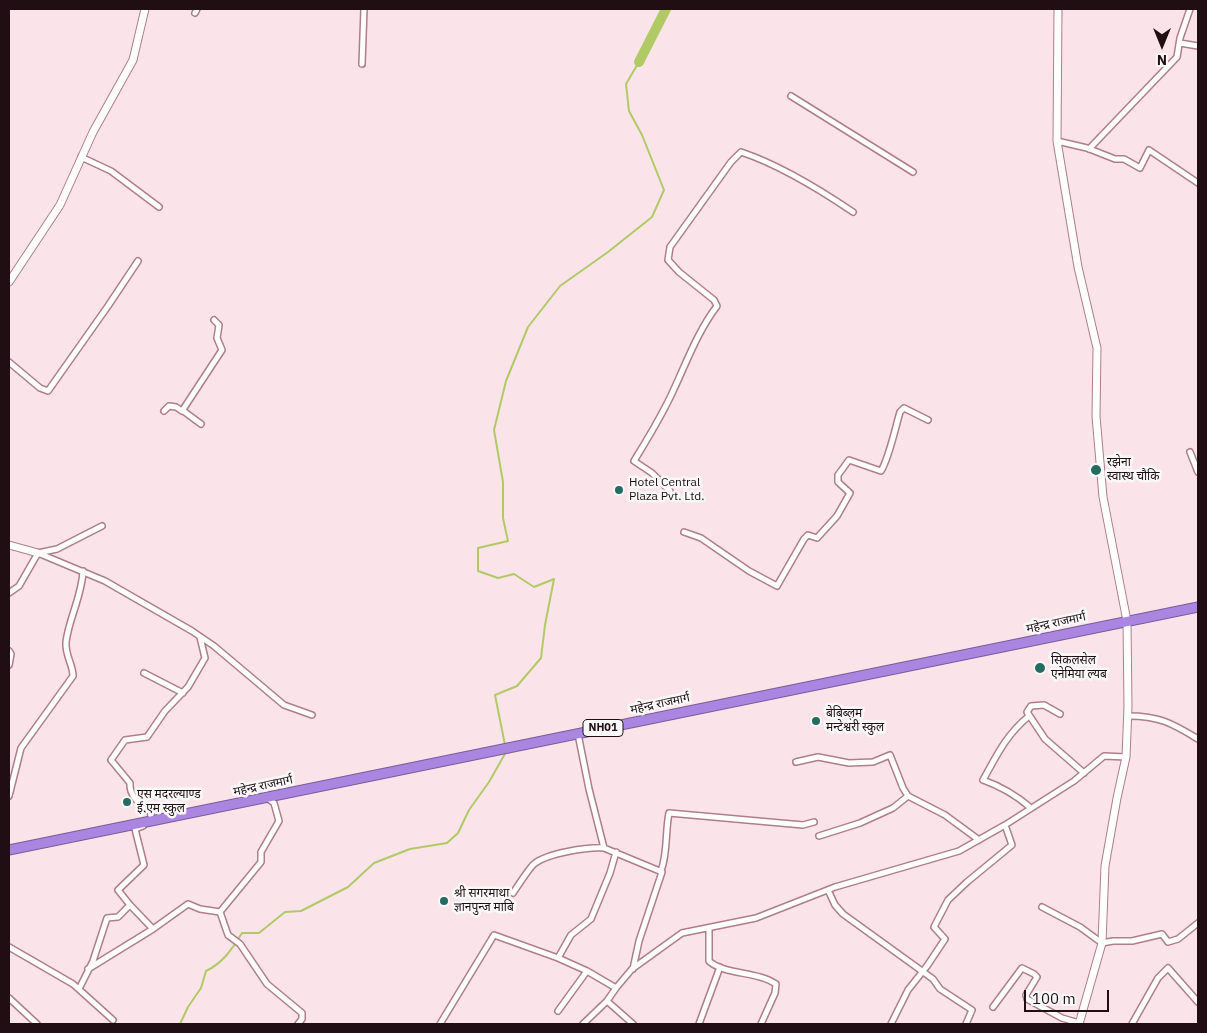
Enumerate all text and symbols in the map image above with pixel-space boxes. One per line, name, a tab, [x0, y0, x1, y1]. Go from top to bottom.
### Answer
north arrow	[1137, 20, 1187, 70]
text: N	[1157, 51, 1167, 69]
place label: रझेना स्वास्थ चौकि	[1107, 456, 1159, 484]
marker: रझेना स्वास्थ चौकि	[1089, 463, 1103, 477]
place label: Hotel Central Plaza Pvt. Ltd.	[629, 476, 705, 504]
marker: Hotel Central Plaza Pvt. Ltd.	[613, 484, 625, 496]
street label: महेन्द्र राजमार्ग	[1025, 610, 1087, 636]
place label: सिकलसेल एनेमिया ल्यब	[1051, 654, 1107, 682]
marker: सिकलसेल एनेमिया ल्यब	[1033, 661, 1047, 675]
street label: महेन्द्र राजमार्ग	[629, 691, 691, 717]
place label: बेबिब्लुम मन्टेश्वरी स्कुल	[826, 707, 884, 735]
marker: बेबिब्लुम मन्टेश्वरी स्कुल	[810, 715, 822, 727]
road number: NH01	[583, 720, 623, 736]
street label: महेन्द्र राजमार्ग	[232, 773, 294, 799]
place label: एस मदरल्याण्ड ई.एम स्कुल	[137, 788, 201, 816]
marker: एस मदरल्याण्ड ई.एम स्कुल	[121, 796, 133, 808]
place label: श्री सगरमाथा ज्ञानपुन्ज माबि	[454, 887, 514, 915]
marker: श्री सगरमाथा ज्ञानपुन्ज माबि	[438, 895, 450, 907]
scale bar	[1027, 980, 1112, 1012]
text: 100 m	[1032, 989, 1076, 1008]

